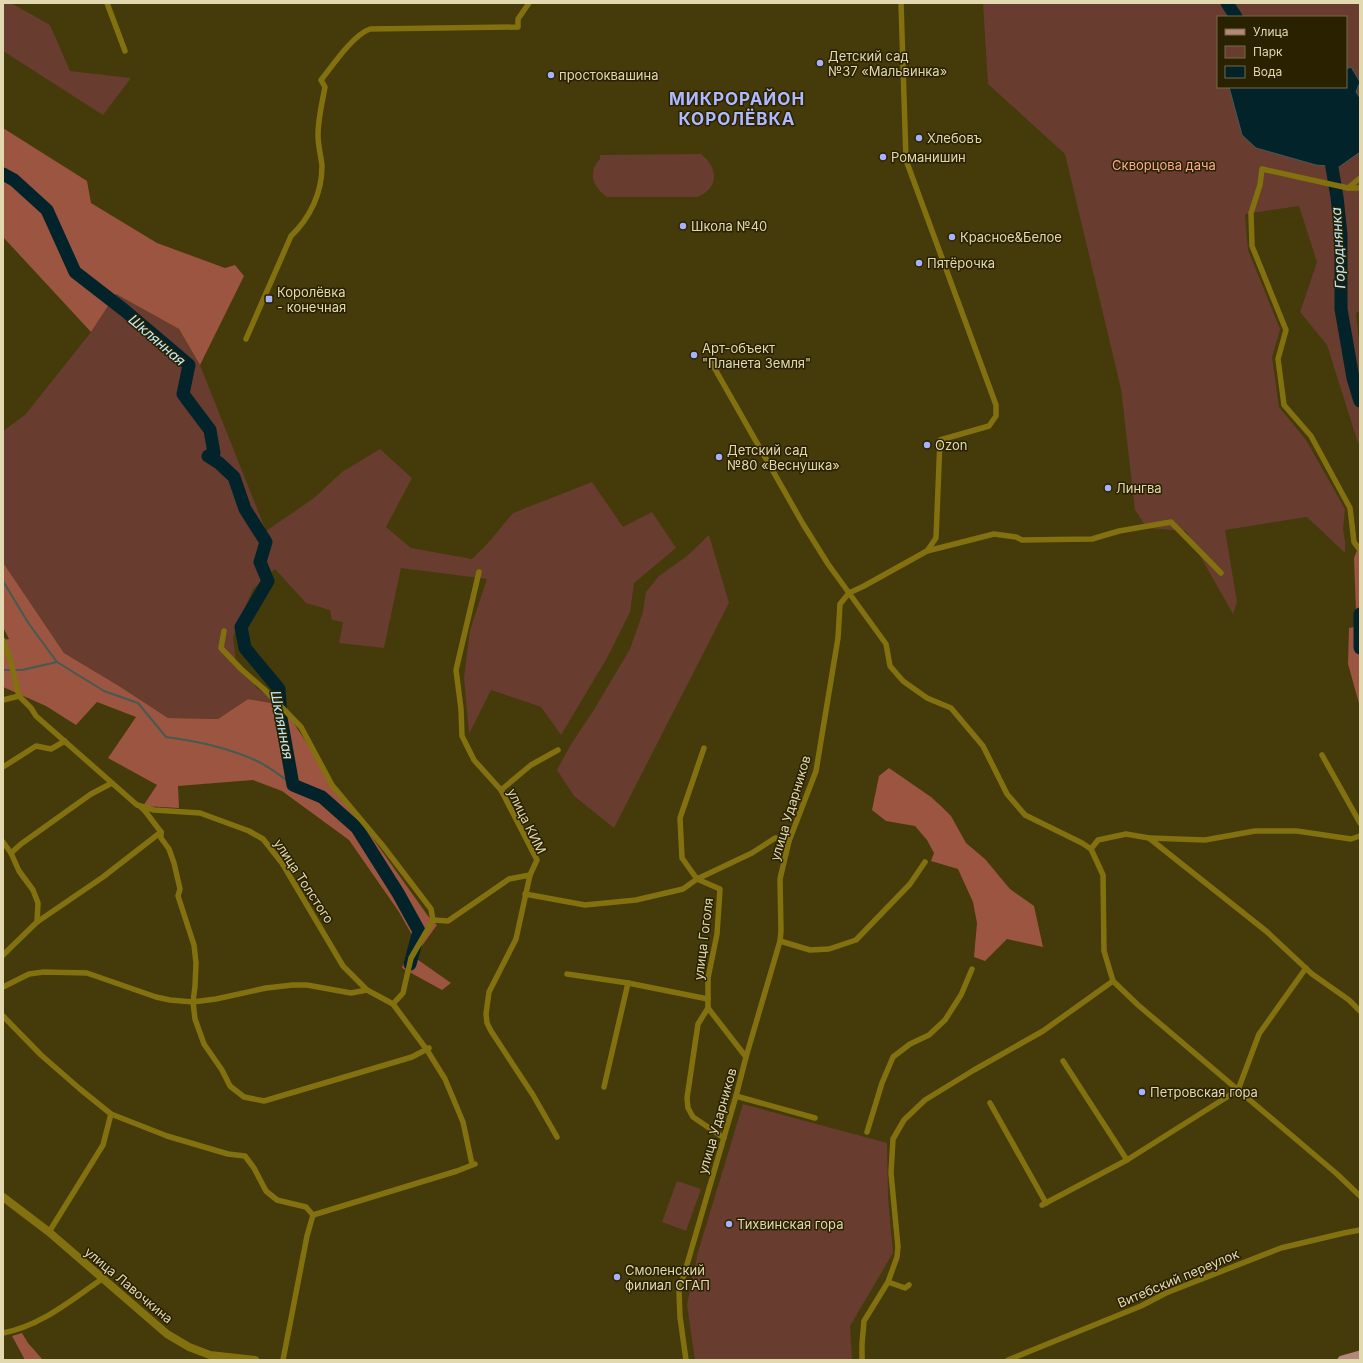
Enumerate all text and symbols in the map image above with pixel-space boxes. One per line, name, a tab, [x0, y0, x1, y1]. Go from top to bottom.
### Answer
legend	[1217, 16, 1347, 88]
text: Улица	[1253, 24, 1288, 39]
text: Парк	[1253, 44, 1283, 59]
place label: Детский сад №37 «Мальвинка»	[828, 48, 947, 79]
marker: Детский сад №37 «Мальвинка»	[815, 58, 825, 68]
text: Вода	[1253, 64, 1282, 79]
place label: простоквашина	[559, 67, 659, 83]
marker: простоквашина	[546, 70, 556, 80]
district label: МИКРОРАЙОН КОРОЛЁВКА	[669, 88, 805, 129]
place label: Хлебовъ	[927, 130, 982, 146]
marker: Хлебовъ	[914, 133, 924, 143]
place label: Романишин	[891, 149, 966, 165]
marker: Романишин	[878, 152, 888, 162]
park label: Скворцова дача	[1112, 157, 1216, 173]
water label: Городнянка	[1327, 206, 1348, 289]
place label: Школа №40	[691, 218, 767, 234]
marker: Школа №40	[678, 221, 688, 231]
place label: Красное&Белое	[960, 229, 1062, 245]
marker: Красное&Белое	[947, 232, 957, 242]
place label: Пятёрочка	[927, 255, 995, 271]
marker: Пятёрочка	[914, 258, 924, 268]
place label: Королёвка - конечная	[277, 284, 346, 315]
marker: Королёвка - конечная	[264, 294, 274, 304]
water label: Шклянная	[125, 310, 189, 369]
place label: Арт-объект "Планета Земля"	[702, 340, 811, 371]
marker: Арт-объект "Планета Земля"	[689, 350, 699, 360]
place label: Ozon	[935, 437, 967, 453]
marker: Ozon	[922, 440, 932, 450]
place label: Детский сад №80 «Веснушка»	[727, 442, 840, 473]
marker: Детский сад №80 «Веснушка»	[714, 452, 724, 462]
place label: Лингва	[1116, 480, 1162, 496]
marker: Лингва	[1103, 483, 1113, 493]
water label: Шклянная	[268, 689, 298, 761]
street label: улица Ударников	[766, 753, 814, 863]
street label: улица КИМ	[504, 786, 550, 856]
street label: улица Толстого	[271, 836, 337, 926]
street label: улица Гоголя	[690, 897, 716, 981]
street label: улица Ударников	[694, 1066, 740, 1176]
place label: Петровская гора	[1150, 1084, 1258, 1100]
marker: Петровская гора	[1137, 1087, 1147, 1097]
place label: Тихвинская гора	[737, 1216, 843, 1232]
marker: Тихвинская гора	[724, 1219, 734, 1229]
street label: улица Лавочкина	[82, 1243, 176, 1327]
street label: Витебский переулок	[1115, 1245, 1241, 1311]
place label: Смоленский филиал СГАП	[625, 1262, 710, 1293]
marker: Смоленский филиал СГАП	[612, 1272, 622, 1282]

